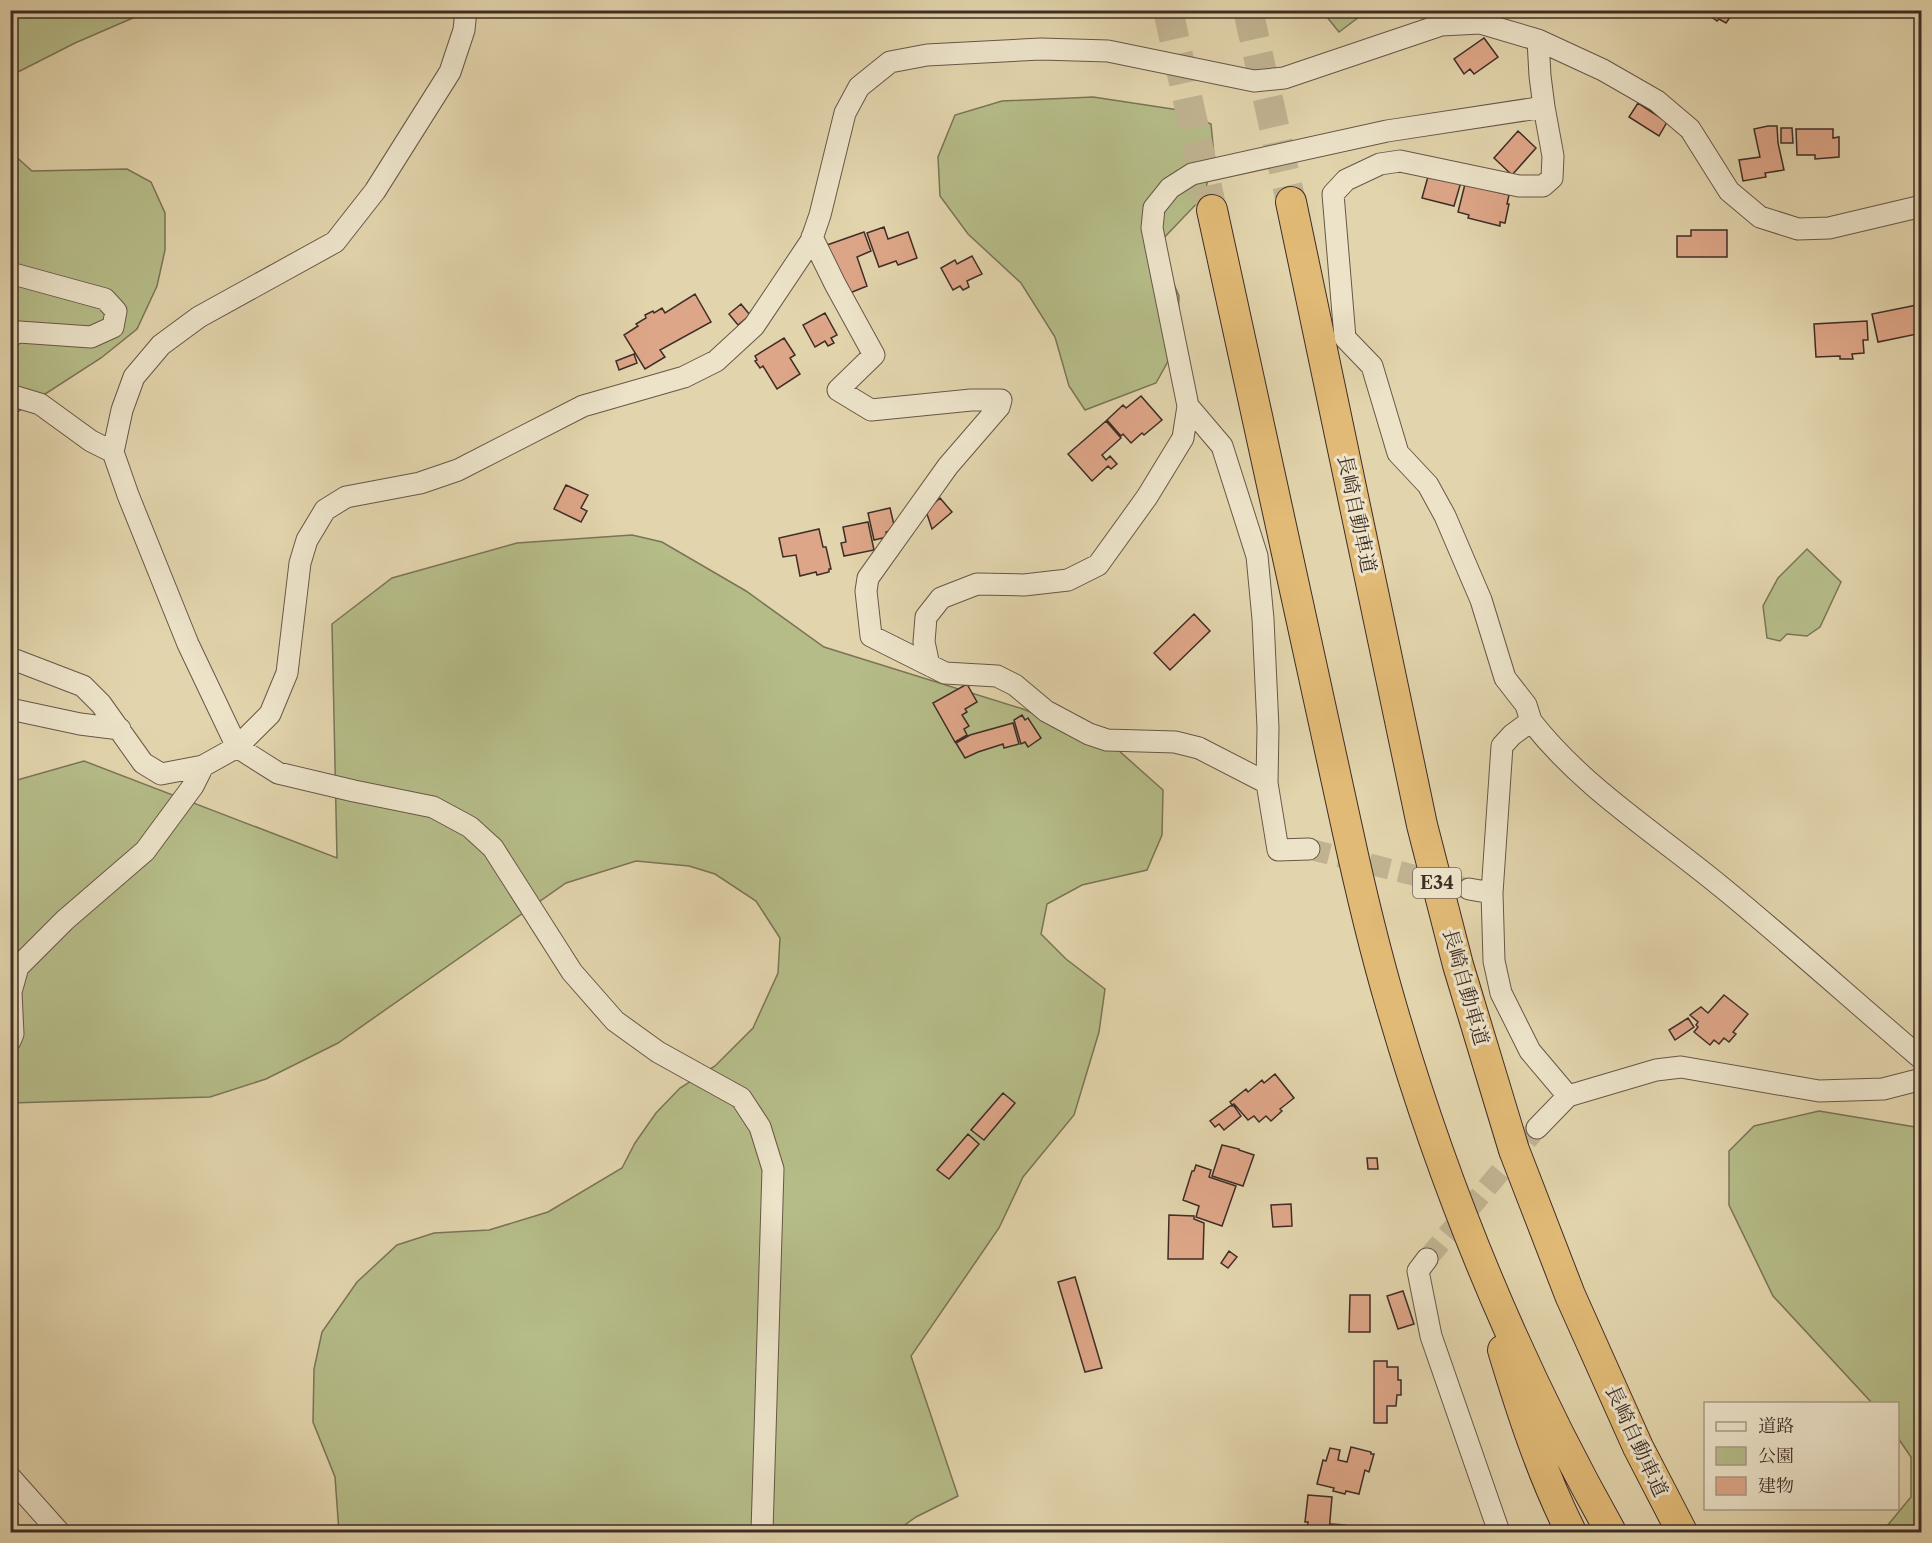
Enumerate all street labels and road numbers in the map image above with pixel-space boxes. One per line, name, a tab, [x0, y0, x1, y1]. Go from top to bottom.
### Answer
street label: 長崎自動車道	[1333, 453, 1381, 575]
road number: E34	[1413, 868, 1461, 898]
street label: 長崎自動車道	[1438, 926, 1494, 1048]
street label: 長崎自動車道	[1601, 1382, 1673, 1500]

